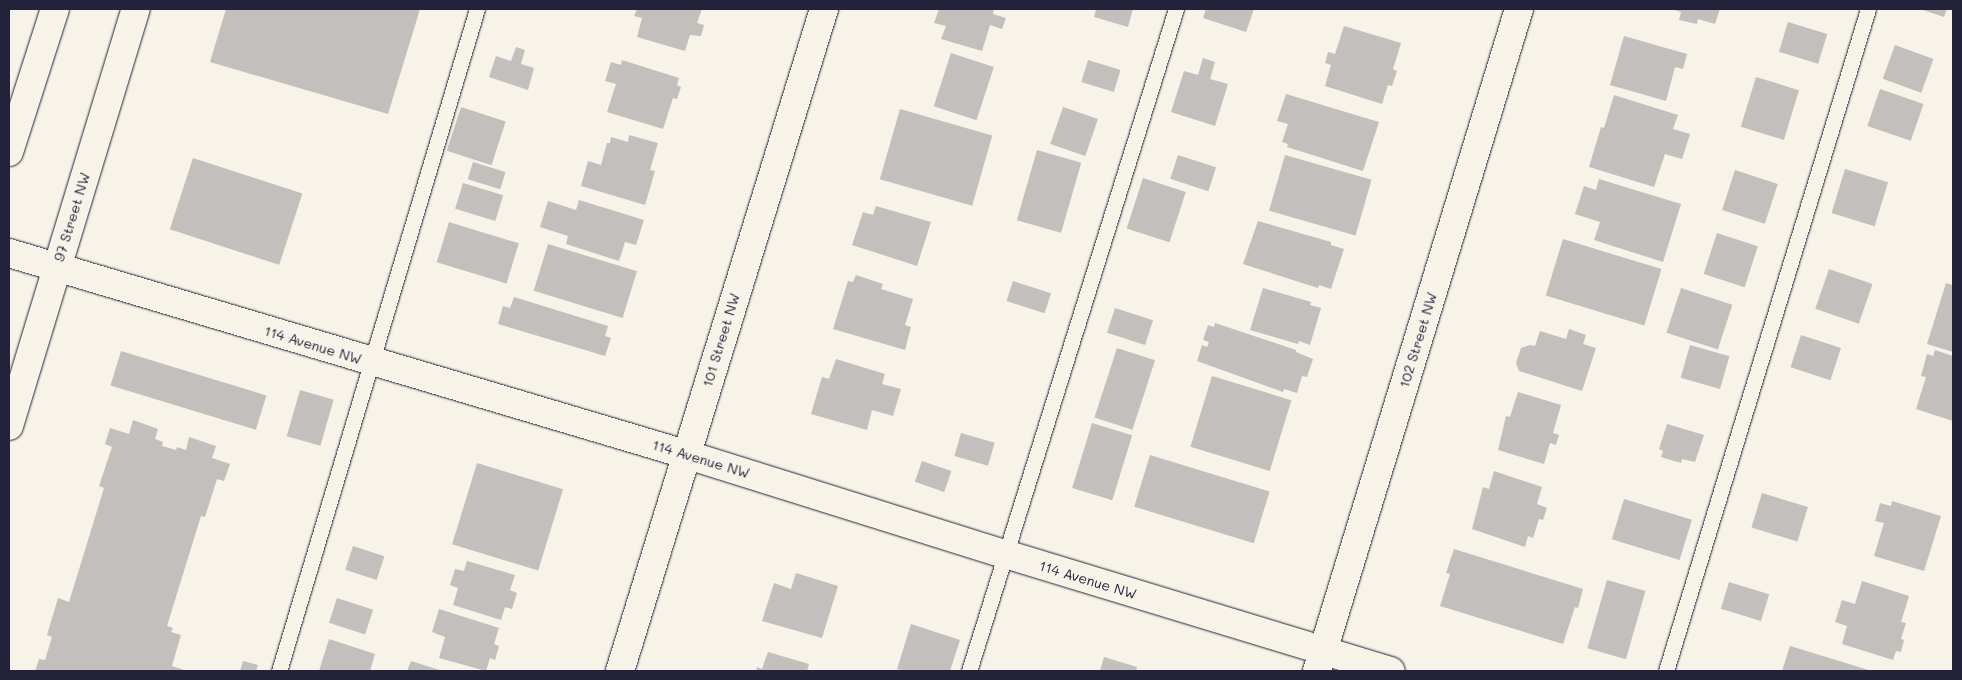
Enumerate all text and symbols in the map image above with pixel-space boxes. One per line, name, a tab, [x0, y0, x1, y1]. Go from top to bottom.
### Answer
street label: 97 Street NW	[50, 170, 94, 264]
street label: 102 Street NW	[1396, 290, 1440, 390]
street label: 101 Street NW	[699, 291, 743, 389]
street label: 114 Avenue NW	[262, 322, 364, 368]
street label: 114 Avenue NW	[650, 436, 752, 482]
street label: 114 Avenue NW	[1037, 557, 1139, 603]

